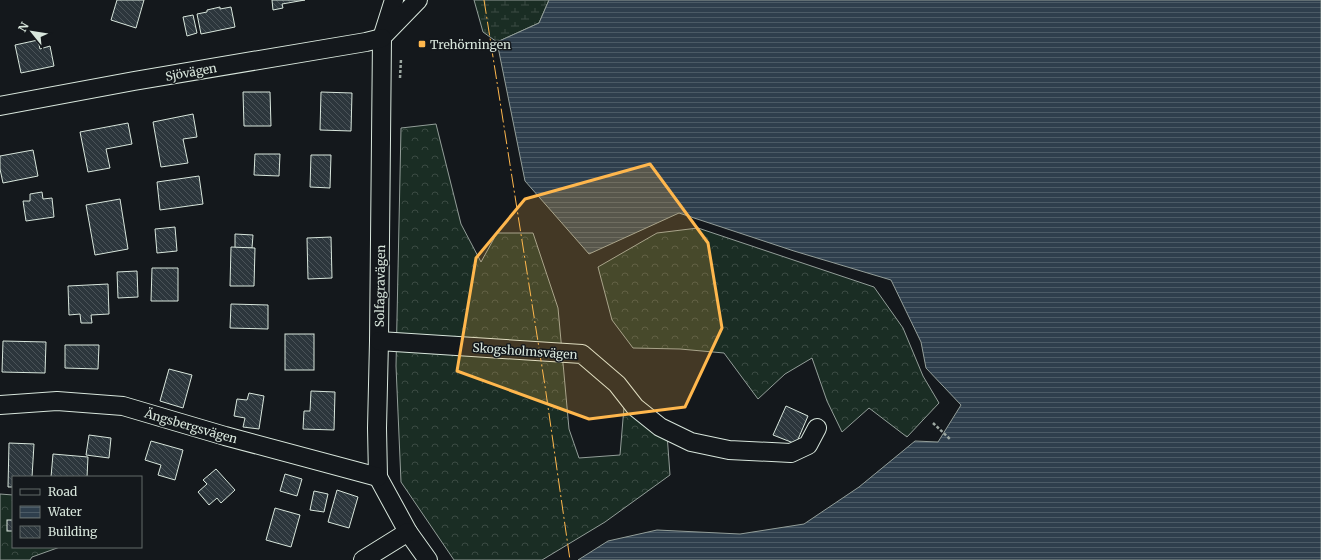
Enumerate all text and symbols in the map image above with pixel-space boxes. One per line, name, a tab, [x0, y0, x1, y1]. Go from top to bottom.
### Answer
north arrow	[12, 12, 52, 52]
text: N	[15, 19, 32, 34]
place label: Trehörningen	[430, 37, 511, 52]
marker: Trehörningen	[417, 39, 427, 49]
street label: Sjövägen	[164, 60, 218, 84]
street label: Solfagravägen	[372, 245, 388, 327]
street label: Skogsholmsvägen	[472, 340, 578, 362]
street label: Ängsbergsvägen	[142, 405, 239, 446]
legend	[12, 476, 142, 548]
text: Road	[48, 484, 77, 499]
text: Water	[47, 504, 83, 519]
text: Building	[48, 524, 98, 539]

